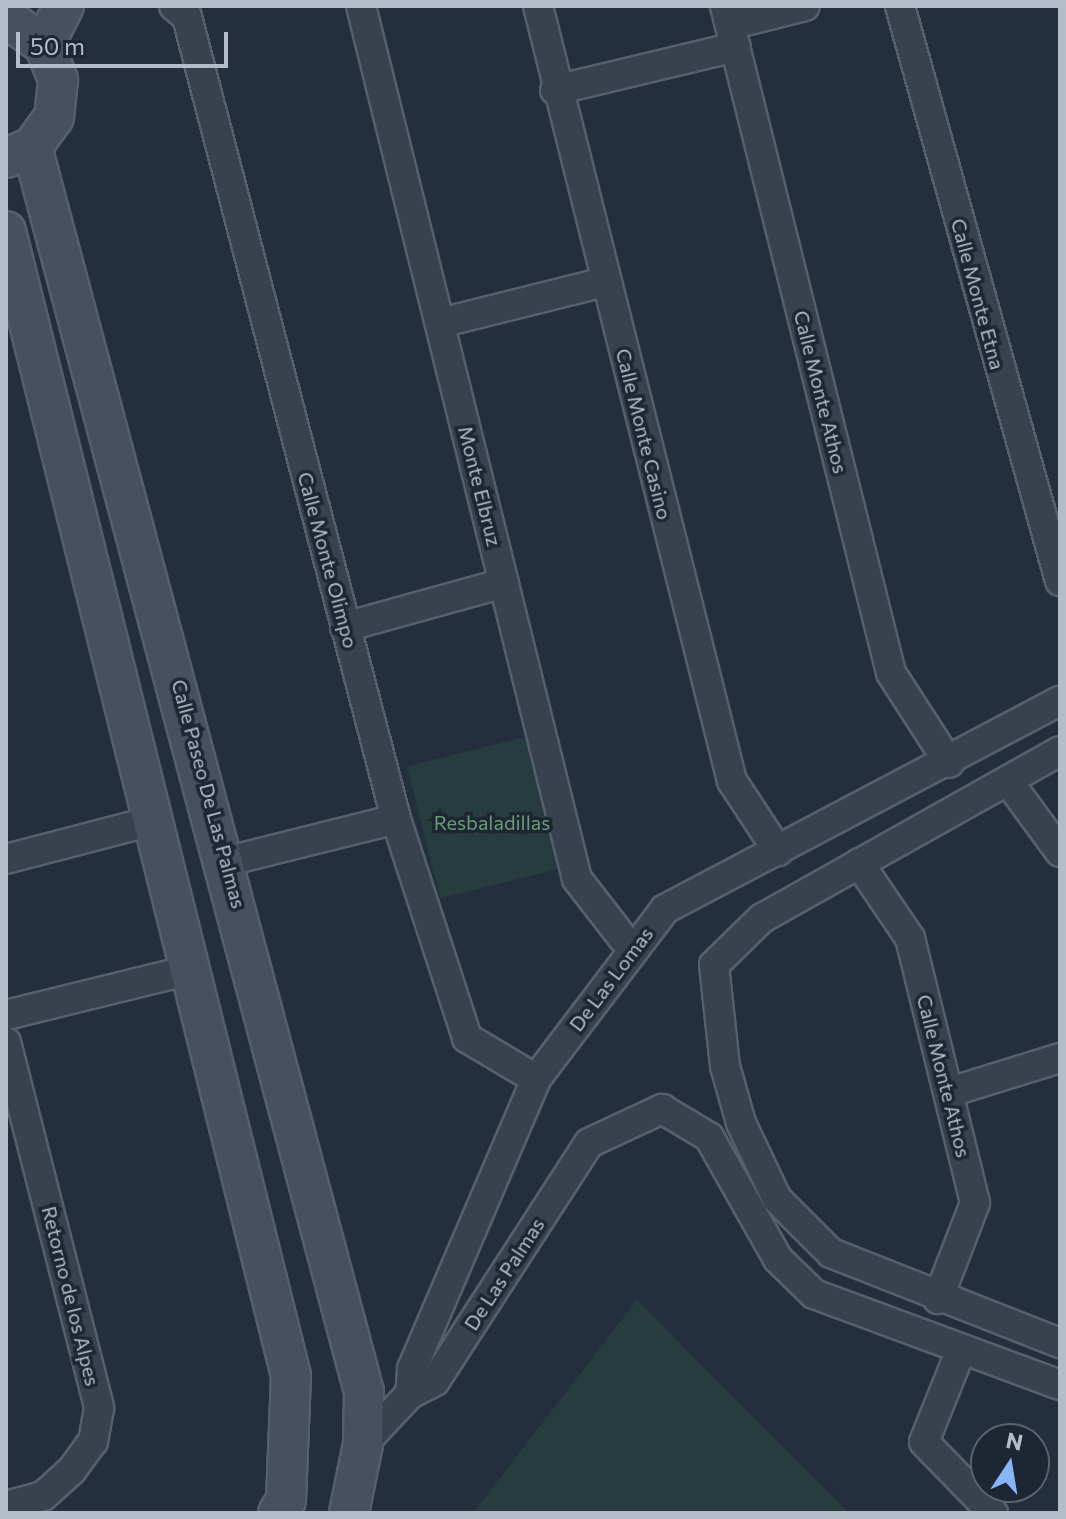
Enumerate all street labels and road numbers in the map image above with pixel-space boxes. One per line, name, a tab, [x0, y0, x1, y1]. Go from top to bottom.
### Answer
street label: Calle Monte Etna	[946, 216, 1010, 372]
street label: Calle Monte Athos	[789, 308, 853, 476]
street label: Calle Monte Casino	[611, 346, 677, 522]
street label: Monte Elbruz	[454, 424, 506, 548]
street label: Calle Monte Olimpo	[293, 469, 363, 651]
street label: Calle Paseo De Las Palmas	[167, 677, 251, 911]
street label: De Las Lomas	[564, 922, 658, 1036]
street label: Calle Monte Athos	[912, 992, 976, 1160]
street label: Retorno de los Alpes	[37, 1204, 105, 1388]
street label: De Las Palmas	[459, 1213, 549, 1335]

